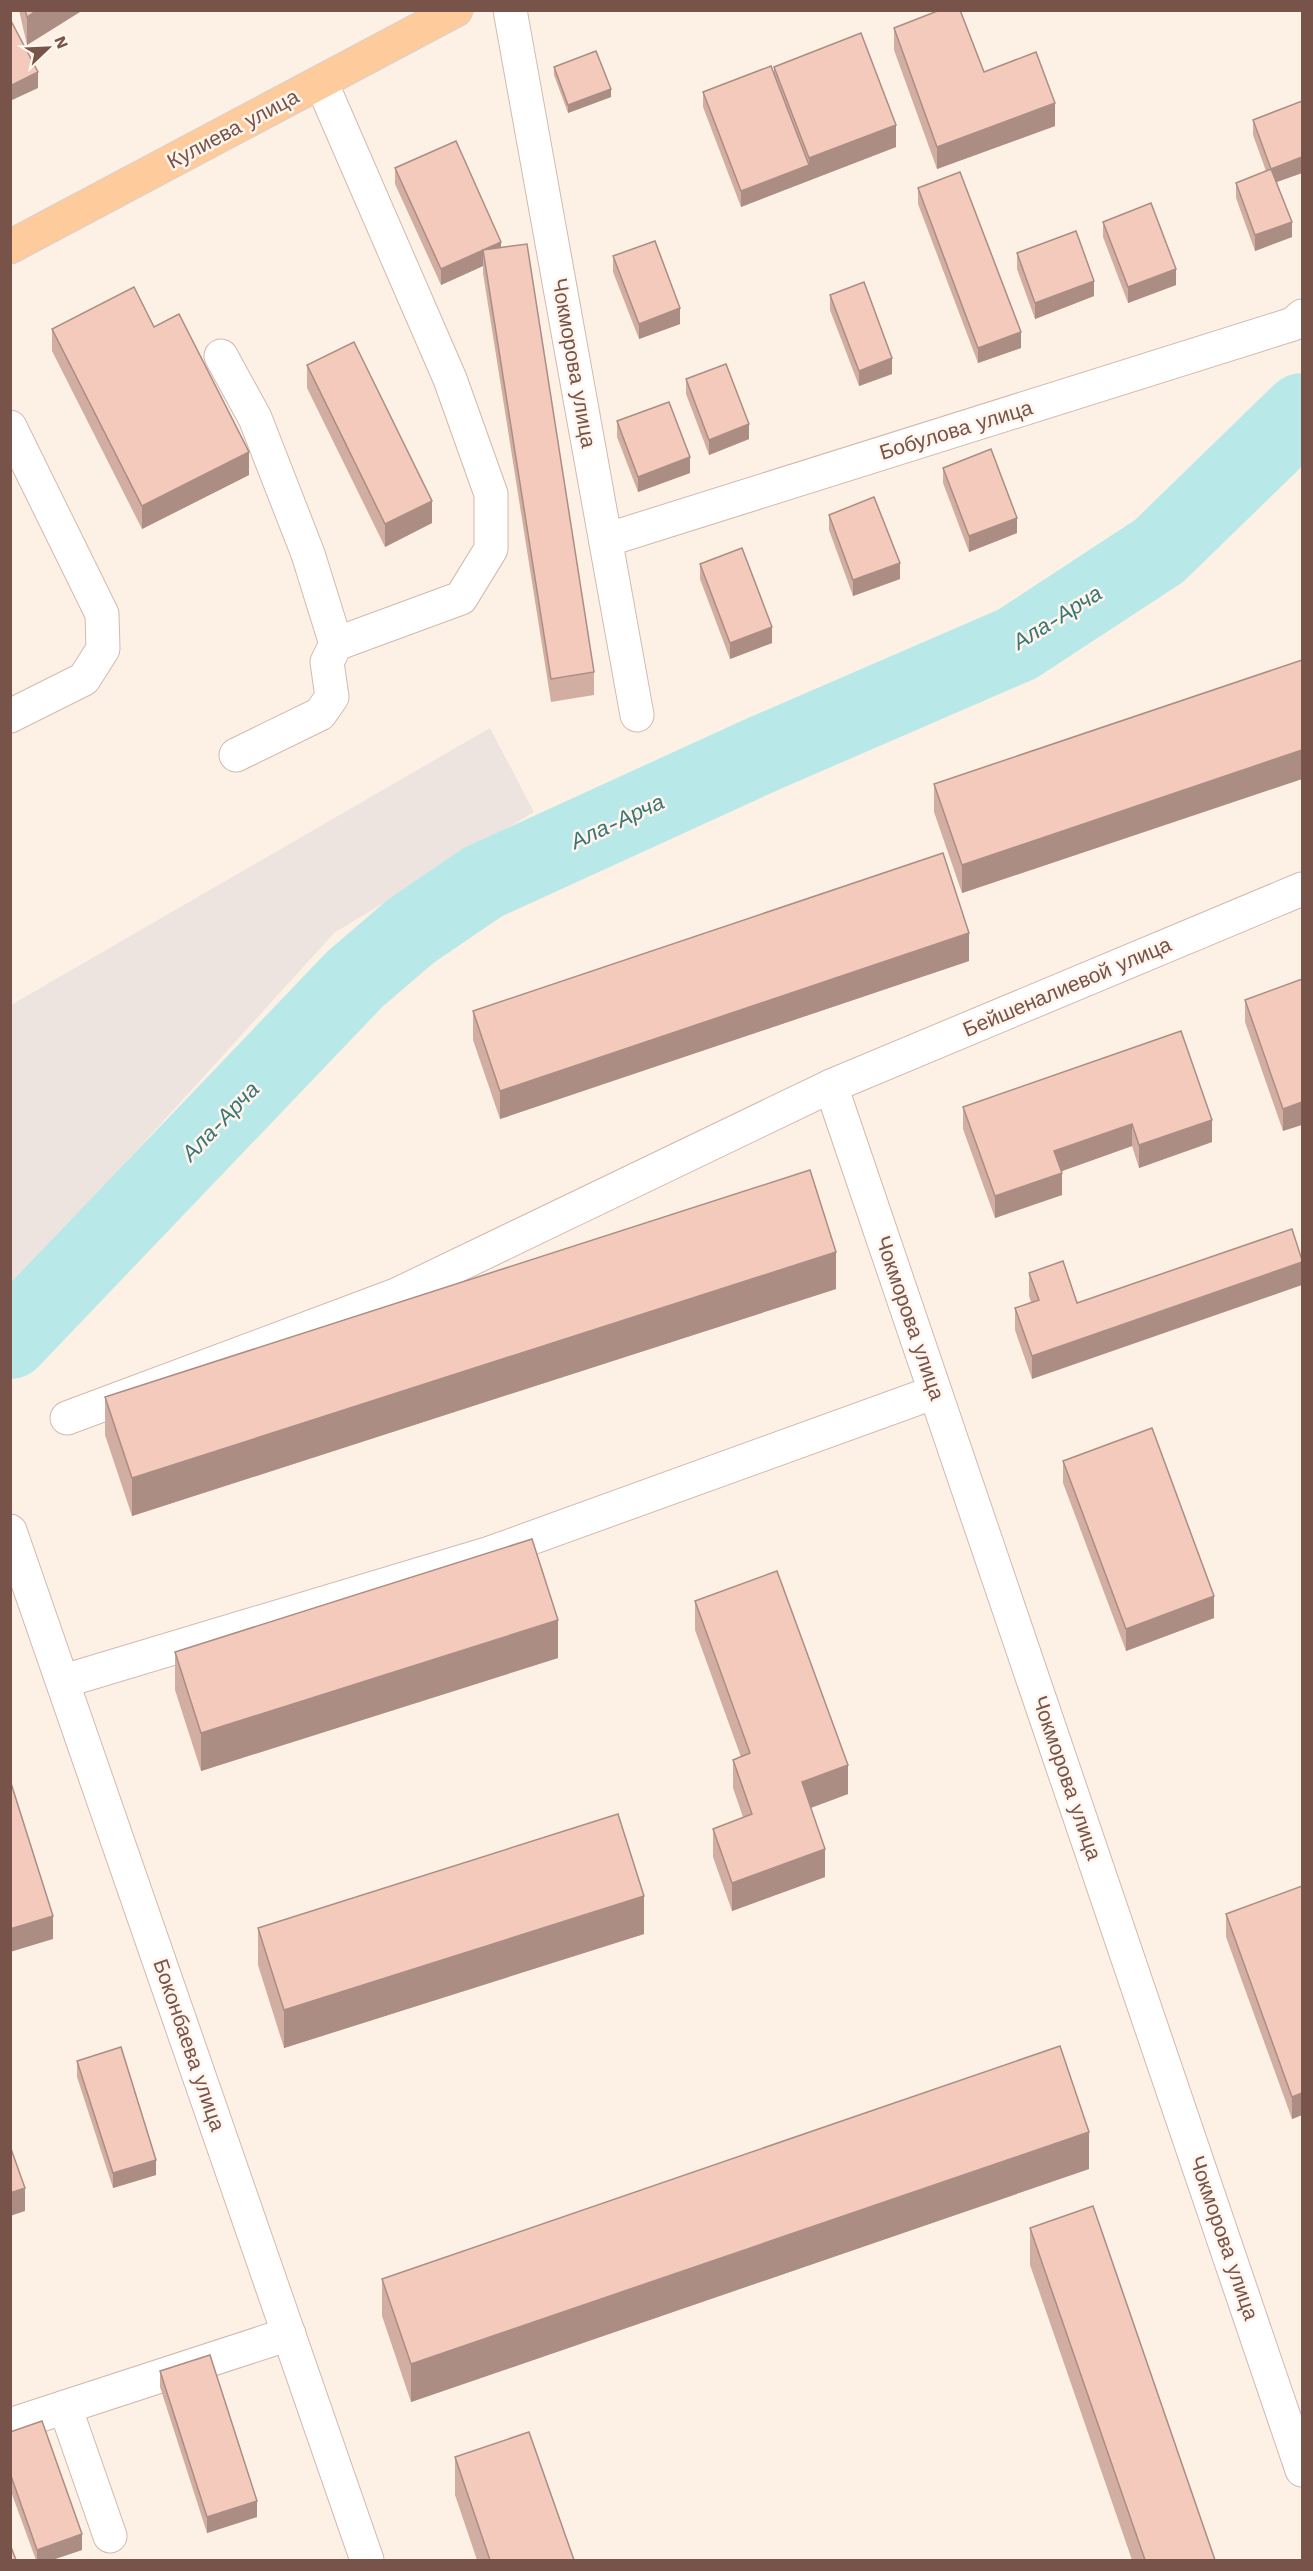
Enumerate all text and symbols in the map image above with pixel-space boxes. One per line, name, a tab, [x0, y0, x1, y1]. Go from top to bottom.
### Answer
north arrow	[18, 18, 78, 78]
text: N	[50, 33, 72, 52]
street label: Кулиева улица	[163, 83, 303, 174]
street label: Чокморова улица	[547, 276, 602, 450]
street label: Бобулова улица	[876, 394, 1036, 465]
water label: Ала-Арча	[1007, 580, 1106, 656]
water label: Ала-Арча	[565, 789, 668, 855]
street label: Бейшеналиевой улица	[959, 931, 1175, 1042]
water label: Ала-Арча	[175, 1077, 264, 1167]
street label: Чокморова улица	[871, 1233, 950, 1403]
street label: Чокморова улица	[1028, 1693, 1107, 1863]
street label: Боконбаева улица	[148, 1955, 231, 2135]
street label: Чокморова улица	[1185, 2153, 1264, 2323]

